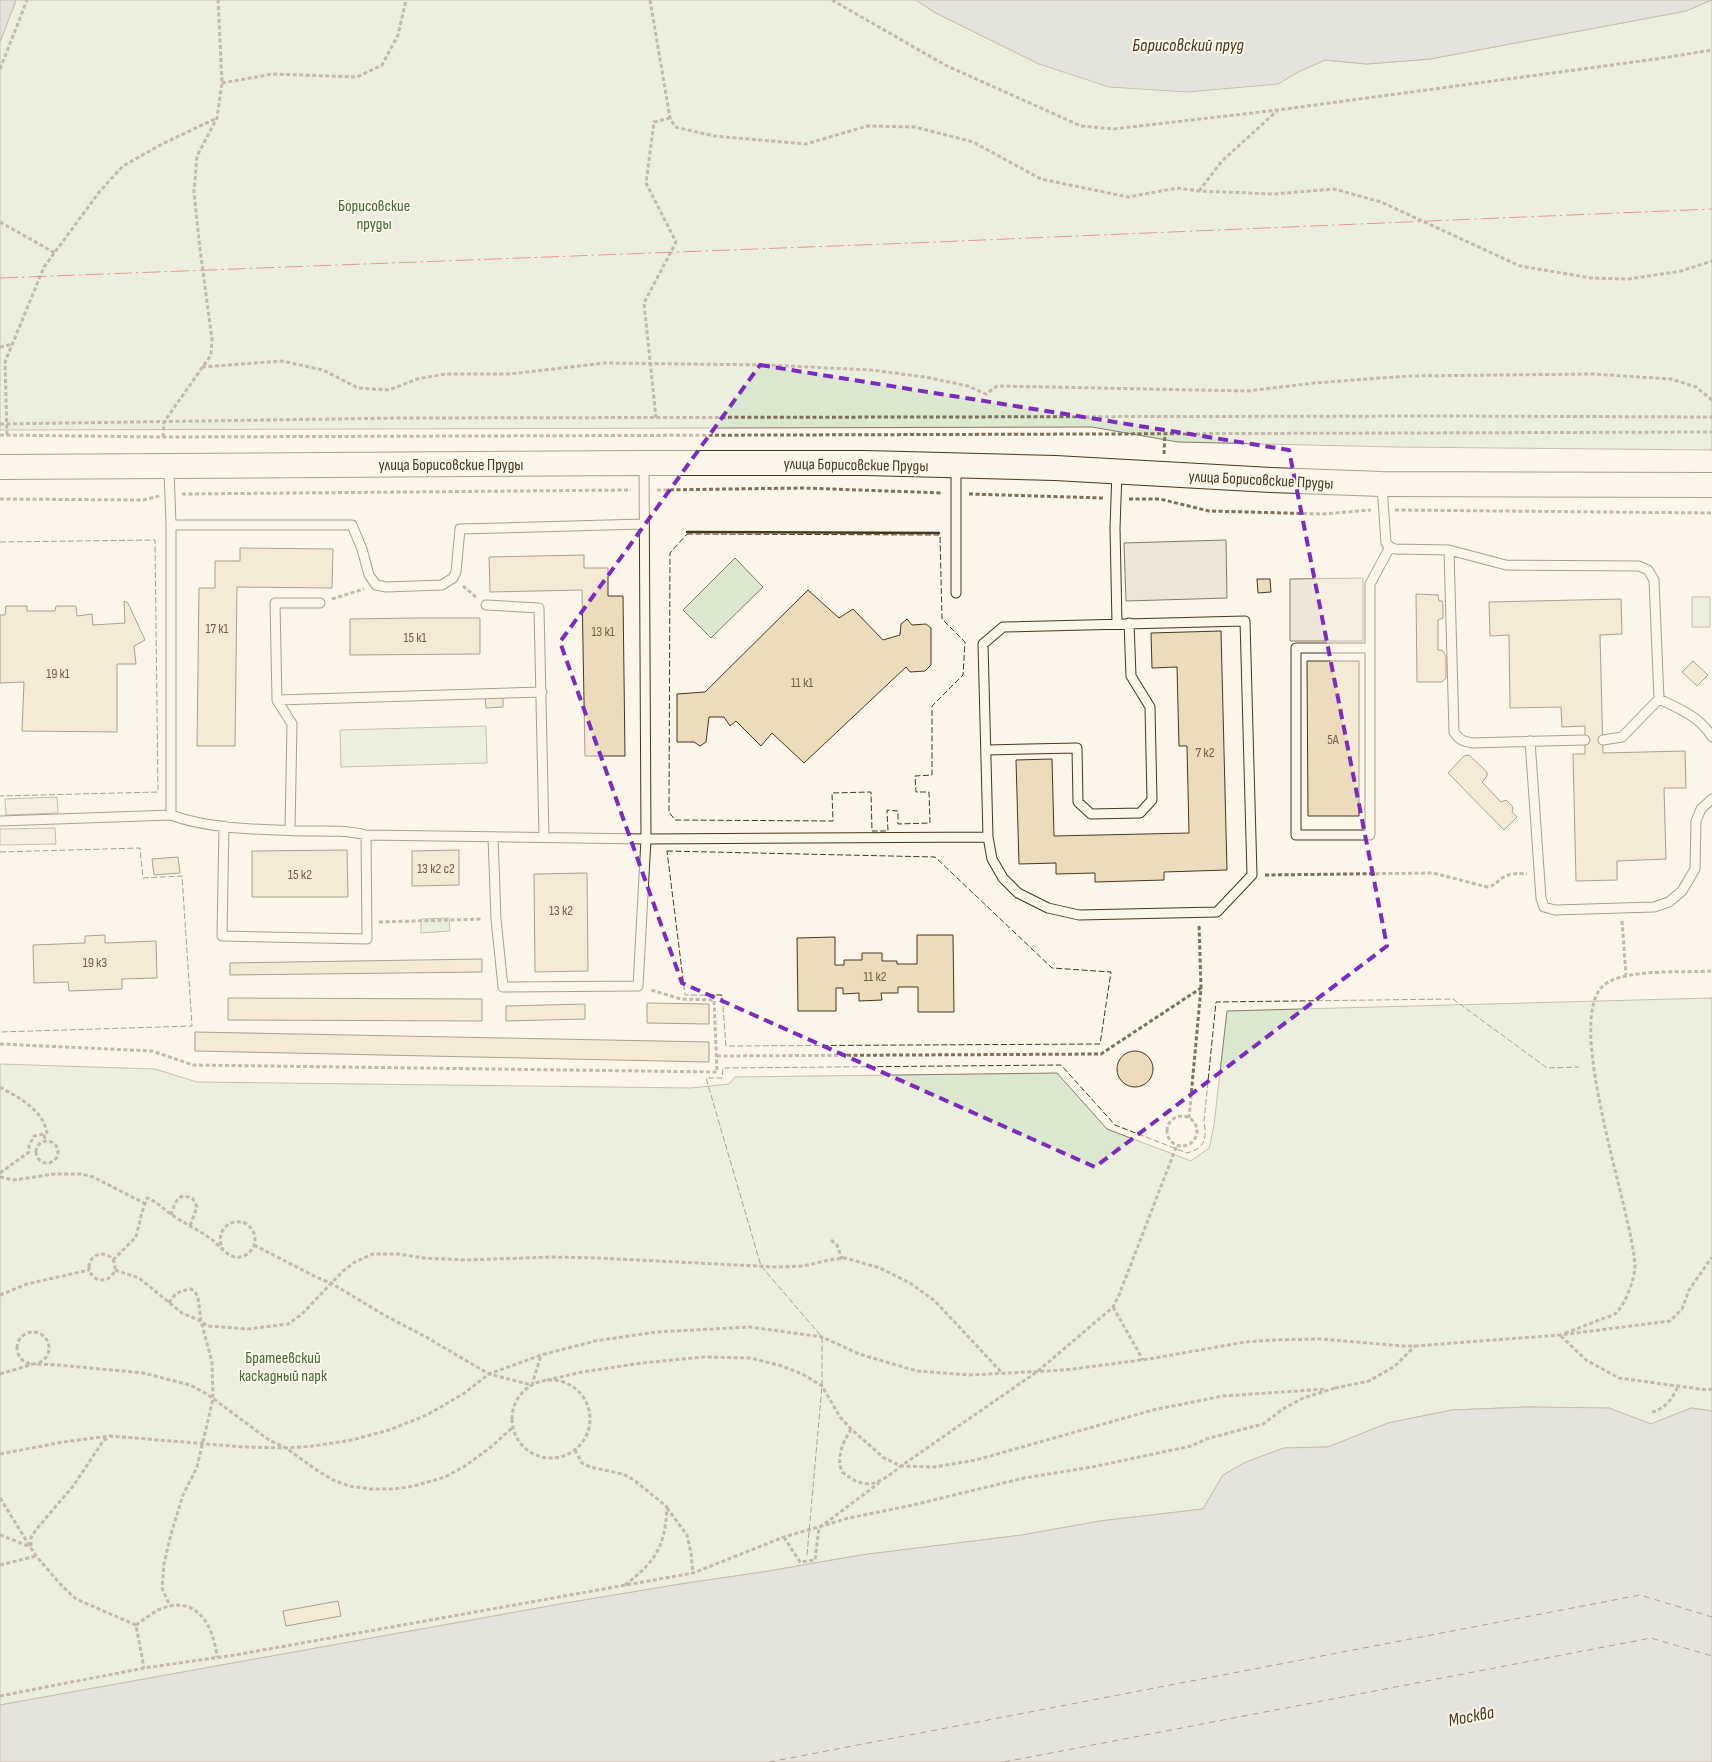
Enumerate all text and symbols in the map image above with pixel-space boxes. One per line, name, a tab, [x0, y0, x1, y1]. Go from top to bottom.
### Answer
water label: Борисовский пруд	[1132, 35, 1244, 56]
park label: Борисовские пруды	[338, 197, 410, 234]
street label: улица Борисовские Пруды	[783, 455, 929, 476]
street label: улица Борисовские Пруды	[379, 456, 523, 475]
street label: улица Борисовские Пруды	[1188, 467, 1334, 494]
house number: 17 к1	[206, 620, 229, 637]
house number: 13 к1	[591, 623, 615, 640]
house number: 15 к1	[404, 629, 427, 646]
house number: 19 к1	[46, 665, 70, 682]
house number: 11 к1	[791, 674, 813, 691]
house number: 5А	[1327, 731, 1340, 748]
house number: 7 к2	[1196, 744, 1215, 761]
house number: 13 к2 с2	[417, 860, 455, 877]
house number: 15 к2	[288, 866, 312, 883]
house number: 13 к2	[549, 902, 573, 919]
house number: 19 к3	[83, 954, 107, 971]
house number: 11 к2	[863, 968, 887, 985]
park label: Братеевский каскадный парк	[239, 1349, 328, 1386]
water label: Москва	[1446, 1702, 1496, 1731]

